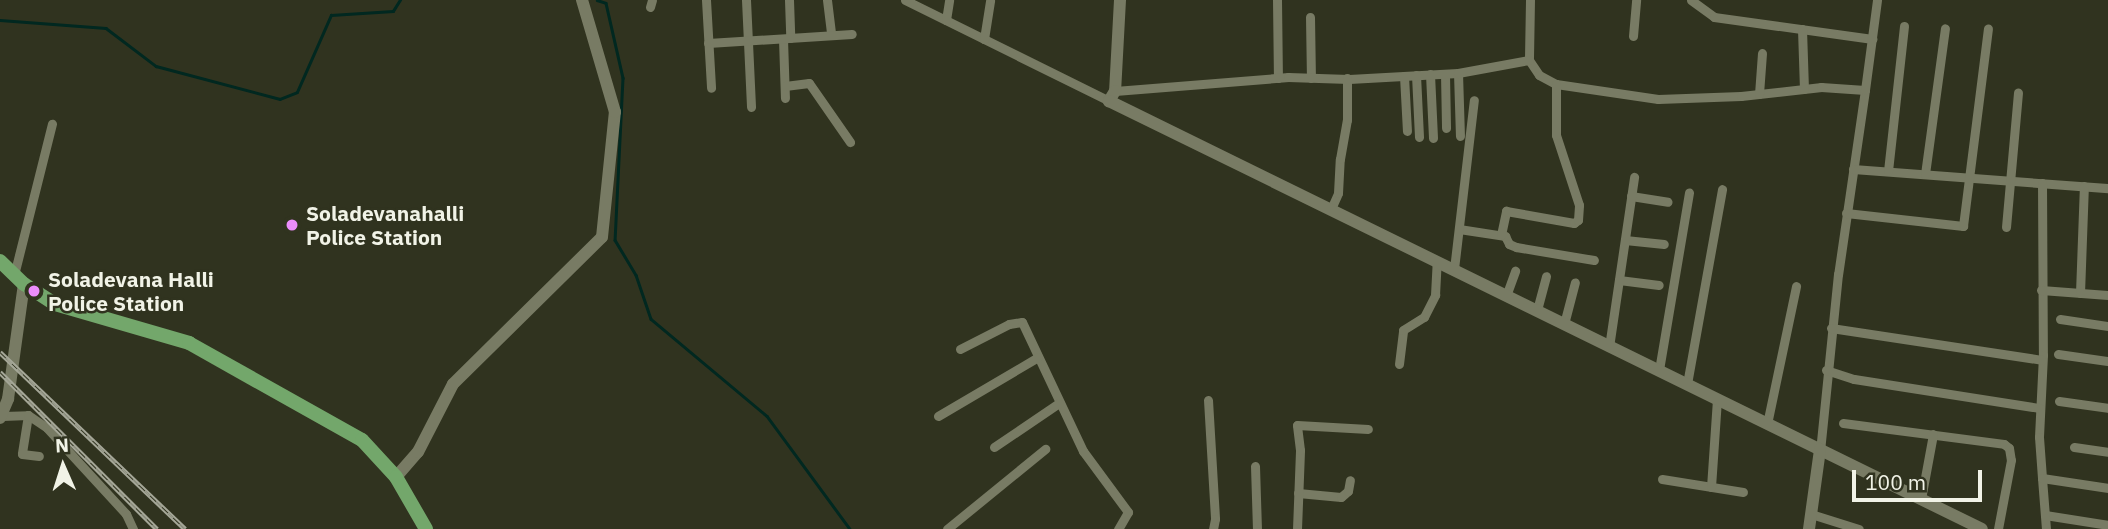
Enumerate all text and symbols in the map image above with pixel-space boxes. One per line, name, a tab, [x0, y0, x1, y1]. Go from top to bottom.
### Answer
place label: Soladevanahalli Police Station	[306, 200, 464, 250]
marker: Soladevanahalli Police Station	[284, 217, 300, 233]
place label: Soladevana Halli Police Station	[48, 266, 214, 316]
marker: Soladevana Halli Police Station	[26, 283, 42, 299]
north arrow	[28, 431, 98, 501]
text: N	[54, 433, 69, 457]
scale bar	[1856, 456, 1986, 500]
text: 100 m	[1865, 468, 1926, 496]

